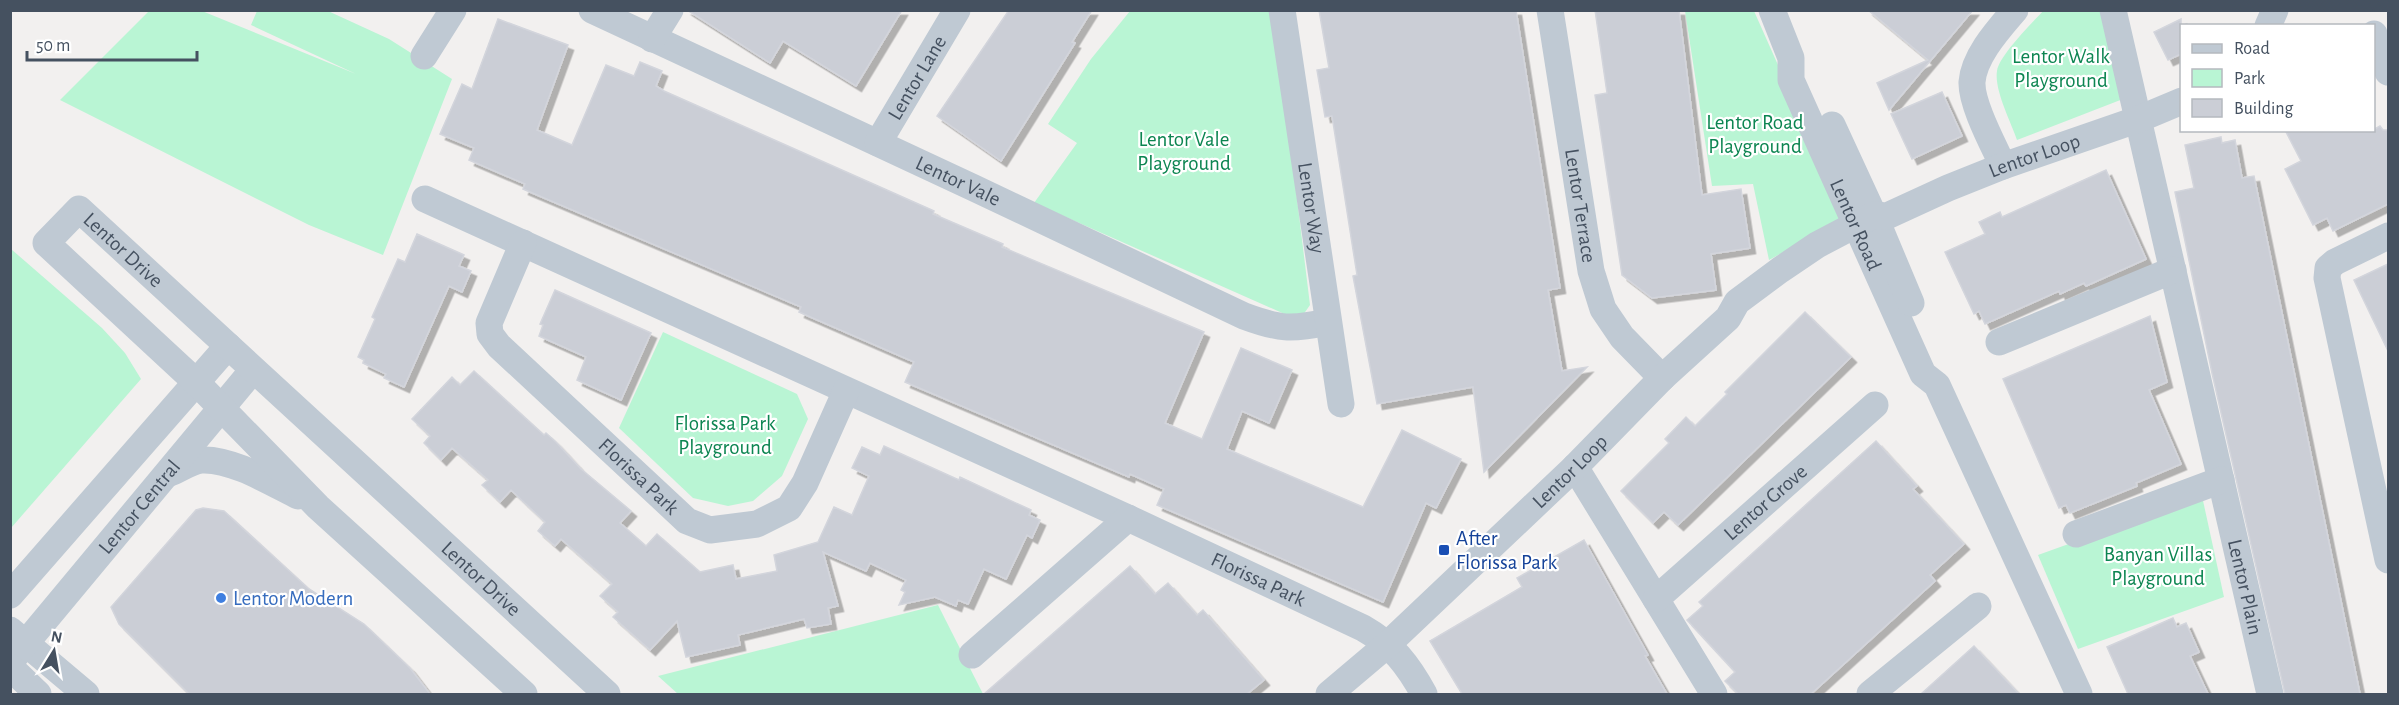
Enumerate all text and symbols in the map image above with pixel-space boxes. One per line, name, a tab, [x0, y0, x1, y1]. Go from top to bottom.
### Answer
scale bar	[27, 24, 196, 62]
legend	[2180, 24, 2375, 132]
street label: Lentor Lane	[884, 32, 950, 124]
text: 50 m	[36, 37, 70, 55]
text: Road	[2234, 40, 2270, 58]
park label: Lentor Walk Playground	[2012, 46, 2110, 91]
text: Park	[2234, 70, 2266, 88]
text: Building	[2234, 100, 2294, 118]
park label: Lentor Road Playground	[1706, 112, 1804, 157]
park label: Lentor Vale Playground	[1137, 129, 1231, 174]
street label: Lentor Loop	[1986, 130, 2083, 182]
street label: Lentor Terrace	[1561, 147, 1600, 264]
street label: Lentor Vale	[912, 152, 1004, 210]
street label: Lentor Way	[1294, 161, 1328, 255]
street label: Lentor Road	[1826, 176, 1885, 274]
street label: Lentor Drive	[79, 209, 167, 291]
park label: Florissa Park Playground	[674, 413, 776, 458]
street label: Lentor Loop	[1528, 431, 1611, 513]
street label: Florissa Park	[594, 434, 683, 519]
street label: Lentor Central	[95, 456, 184, 558]
street label: Lentor Grove	[1720, 461, 1811, 545]
place label: After Florissa Park	[1456, 528, 1558, 573]
street label: Lentor Plain	[2224, 537, 2266, 637]
street label: Lentor Drive	[437, 538, 525, 620]
marker: After Florissa Park	[1437, 543, 1451, 557]
park label: Banyan Villas Playground	[2104, 544, 2212, 589]
street label: Florissa Park	[1208, 549, 1309, 611]
place label: Lentor Modern	[233, 588, 353, 609]
marker: Lentor Modern	[214, 591, 228, 605]
north arrow	[24, 621, 84, 681]
text: N	[50, 628, 64, 646]

